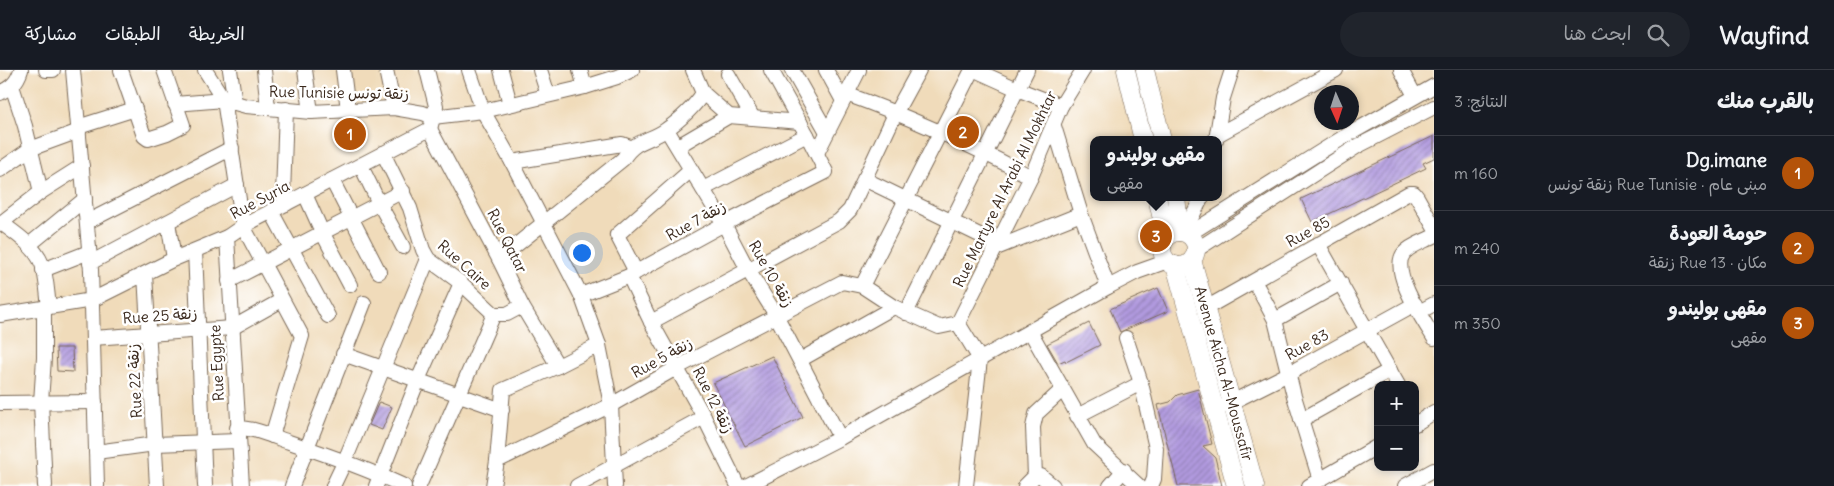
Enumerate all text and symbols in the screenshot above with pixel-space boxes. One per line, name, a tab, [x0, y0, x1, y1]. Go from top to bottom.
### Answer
search box	[1340, 12, 1690, 57]
text: Wayfind	[1720, 20, 1809, 50]
text: ابحث هنا	[1563, 21, 1632, 45]
icon: search	[1644, 21, 1672, 49]
text: مشاركة	[25, 22, 77, 45]
text: الطبقات	[105, 22, 161, 45]
text: الخريطة	[189, 22, 245, 45]
street label: Rue Tunisie زنقة تونس	[269, 82, 409, 103]
north arrow	[1314, 85, 1359, 130]
street label: Rue Martyre Al Arabi Al Mokhtar	[949, 87, 1061, 290]
text: بالقرب منك	[1717, 87, 1814, 114]
text: النتائج: 3	[1454, 91, 1507, 111]
pin: 2	[947, 113, 979, 151]
pin: 1	[334, 115, 366, 153]
popup	[1090, 136, 1222, 201]
text: مقهى بوليندو	[1107, 142, 1205, 166]
text: Dg.imane	[1686, 148, 1767, 172]
text: 160 m	[1454, 163, 1498, 183]
text: 1	[1795, 163, 1801, 183]
text: مقهى	[1107, 173, 1143, 193]
text: مبنى عام · Rue Tunisie زنقة تونس	[1548, 174, 1767, 194]
street label: Rue Syria	[227, 176, 293, 223]
street label: Rue 7 زنقة	[663, 196, 729, 245]
street label: Rue Qatar	[483, 206, 532, 276]
street label: Rue 85	[1283, 212, 1333, 251]
pin: 3	[1140, 217, 1172, 255]
text: حومة العودة	[1669, 221, 1767, 245]
street label: Rue Caire	[434, 236, 495, 294]
street label: Rue 10 زنقة	[745, 237, 798, 310]
text: 240 m	[1454, 238, 1500, 258]
text: 2	[1794, 238, 1802, 258]
your location	[569, 240, 595, 266]
text: مكان · Rue 13 زنقة	[1649, 252, 1767, 272]
street label: Avenue Aicha Al-Moussafir	[1191, 284, 1258, 463]
text: مقهى بوليندو	[1669, 296, 1767, 320]
street label: Rue 25 زنقة	[122, 303, 198, 328]
text: 350 m	[1454, 313, 1501, 333]
text: 3	[1793, 313, 1803, 333]
street label: Rue Egypte	[205, 324, 228, 402]
street label: Rue 83	[1282, 325, 1332, 364]
text: مقهى	[1730, 327, 1767, 347]
street label: Rue 5 زنقة	[628, 333, 695, 382]
street label: Rue 22 زنقة	[123, 343, 146, 419]
street label: Rue 12 زنقة	[689, 363, 738, 436]
map controls	[1374, 381, 1419, 471]
button: +	[1374, 381, 1419, 426]
button: −	[1374, 426, 1419, 471]

